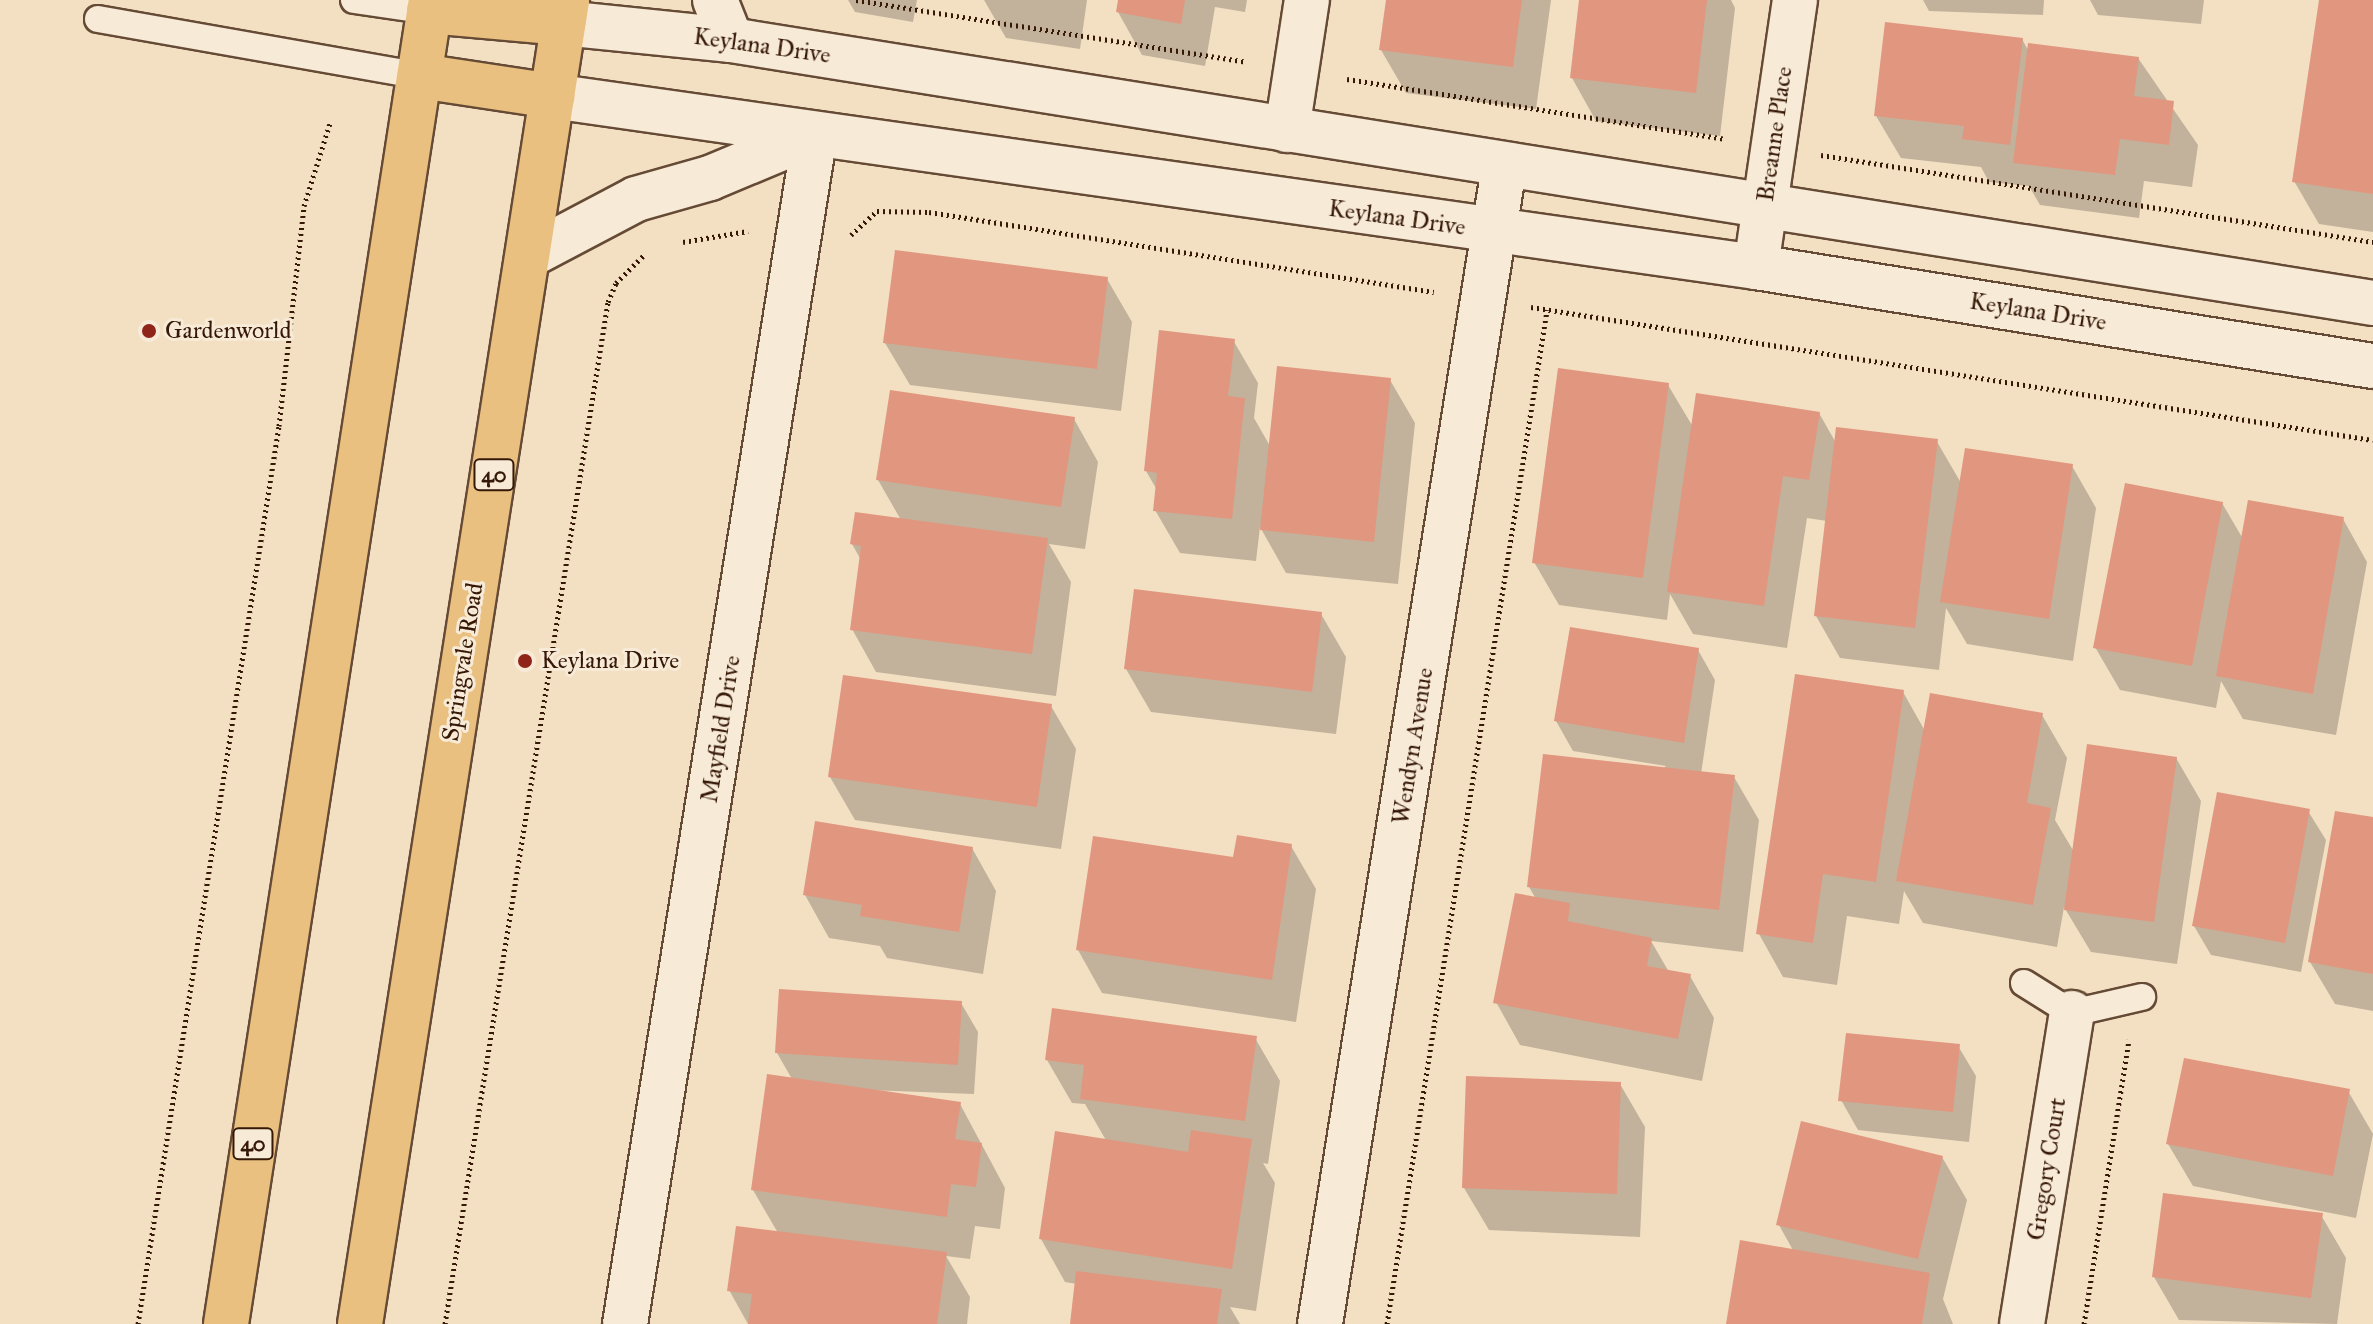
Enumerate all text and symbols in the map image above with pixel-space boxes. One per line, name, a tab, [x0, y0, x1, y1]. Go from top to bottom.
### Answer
street label: Keylana Drive	[692, 22, 832, 70]
street label: Breanne Place	[1751, 64, 1799, 204]
street label: Keylana Drive	[1327, 194, 1467, 242]
street label: Keylana Drive	[1968, 287, 2108, 337]
place label: Gardenworld	[165, 317, 291, 345]
marker: Gardenworld	[140, 322, 158, 340]
road number: 40	[472, 457, 516, 493]
street label: Springvale Road	[436, 581, 490, 743]
place label: Keylana Drive	[541, 647, 679, 675]
marker: Keylana Drive	[516, 652, 534, 670]
street label: Mayfield Drive	[695, 653, 747, 805]
street label: Wendyn Avenue	[1386, 666, 1440, 826]
street label: Gregory Court	[2022, 1096, 2072, 1242]
road number: 40	[231, 1126, 275, 1162]

